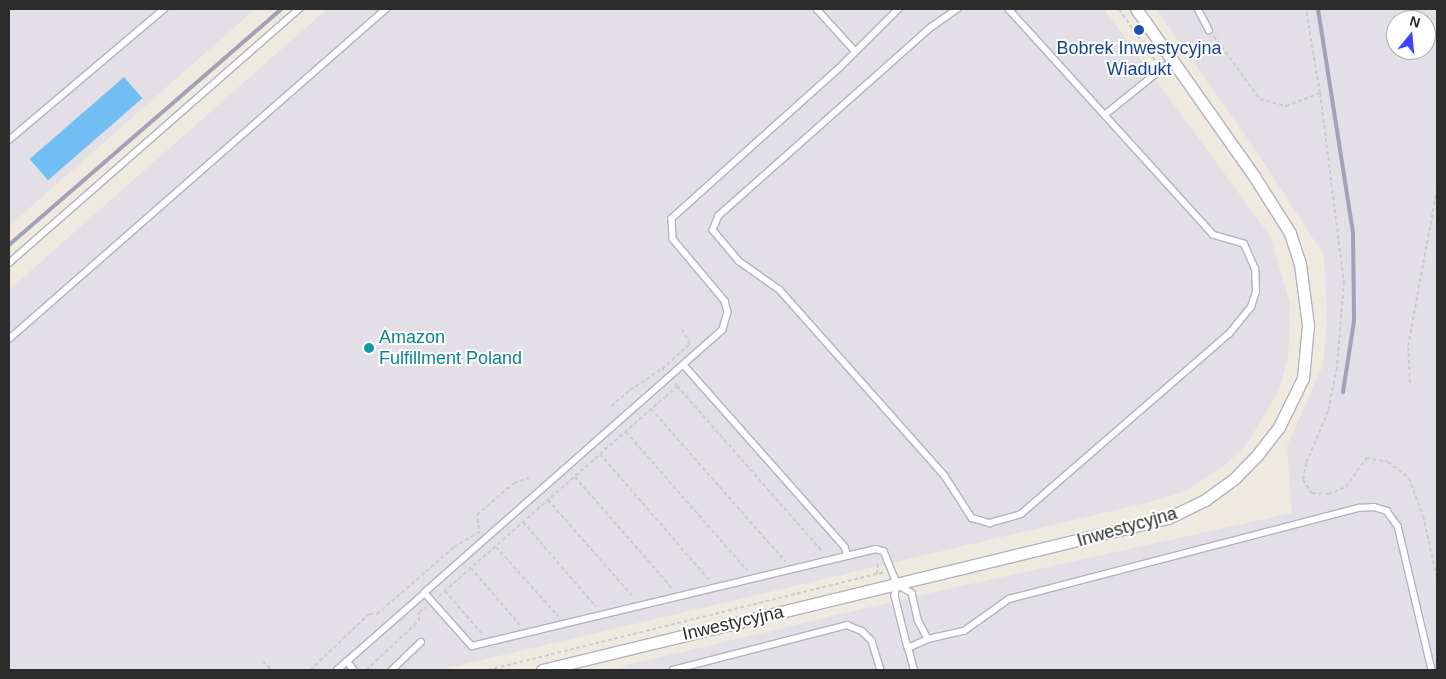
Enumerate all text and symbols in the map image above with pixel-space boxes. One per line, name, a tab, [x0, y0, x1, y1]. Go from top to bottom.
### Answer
north arrow	[1386, 10, 1436, 60]
text: N	[1408, 12, 1422, 31]
marker: Bobrek Inwestycyjna Wiadukt	[1133, 24, 1145, 36]
place label: Bobrek Inwestycyjna Wiadukt	[1056, 38, 1222, 80]
place label: Amazon Fulfillment Poland	[379, 327, 522, 369]
marker: Amazon Fulfillment Poland	[363, 342, 375, 354]
street label: Inwestycyjna	[1074, 502, 1180, 552]
street label: Inwestycyjna	[680, 601, 786, 645]

